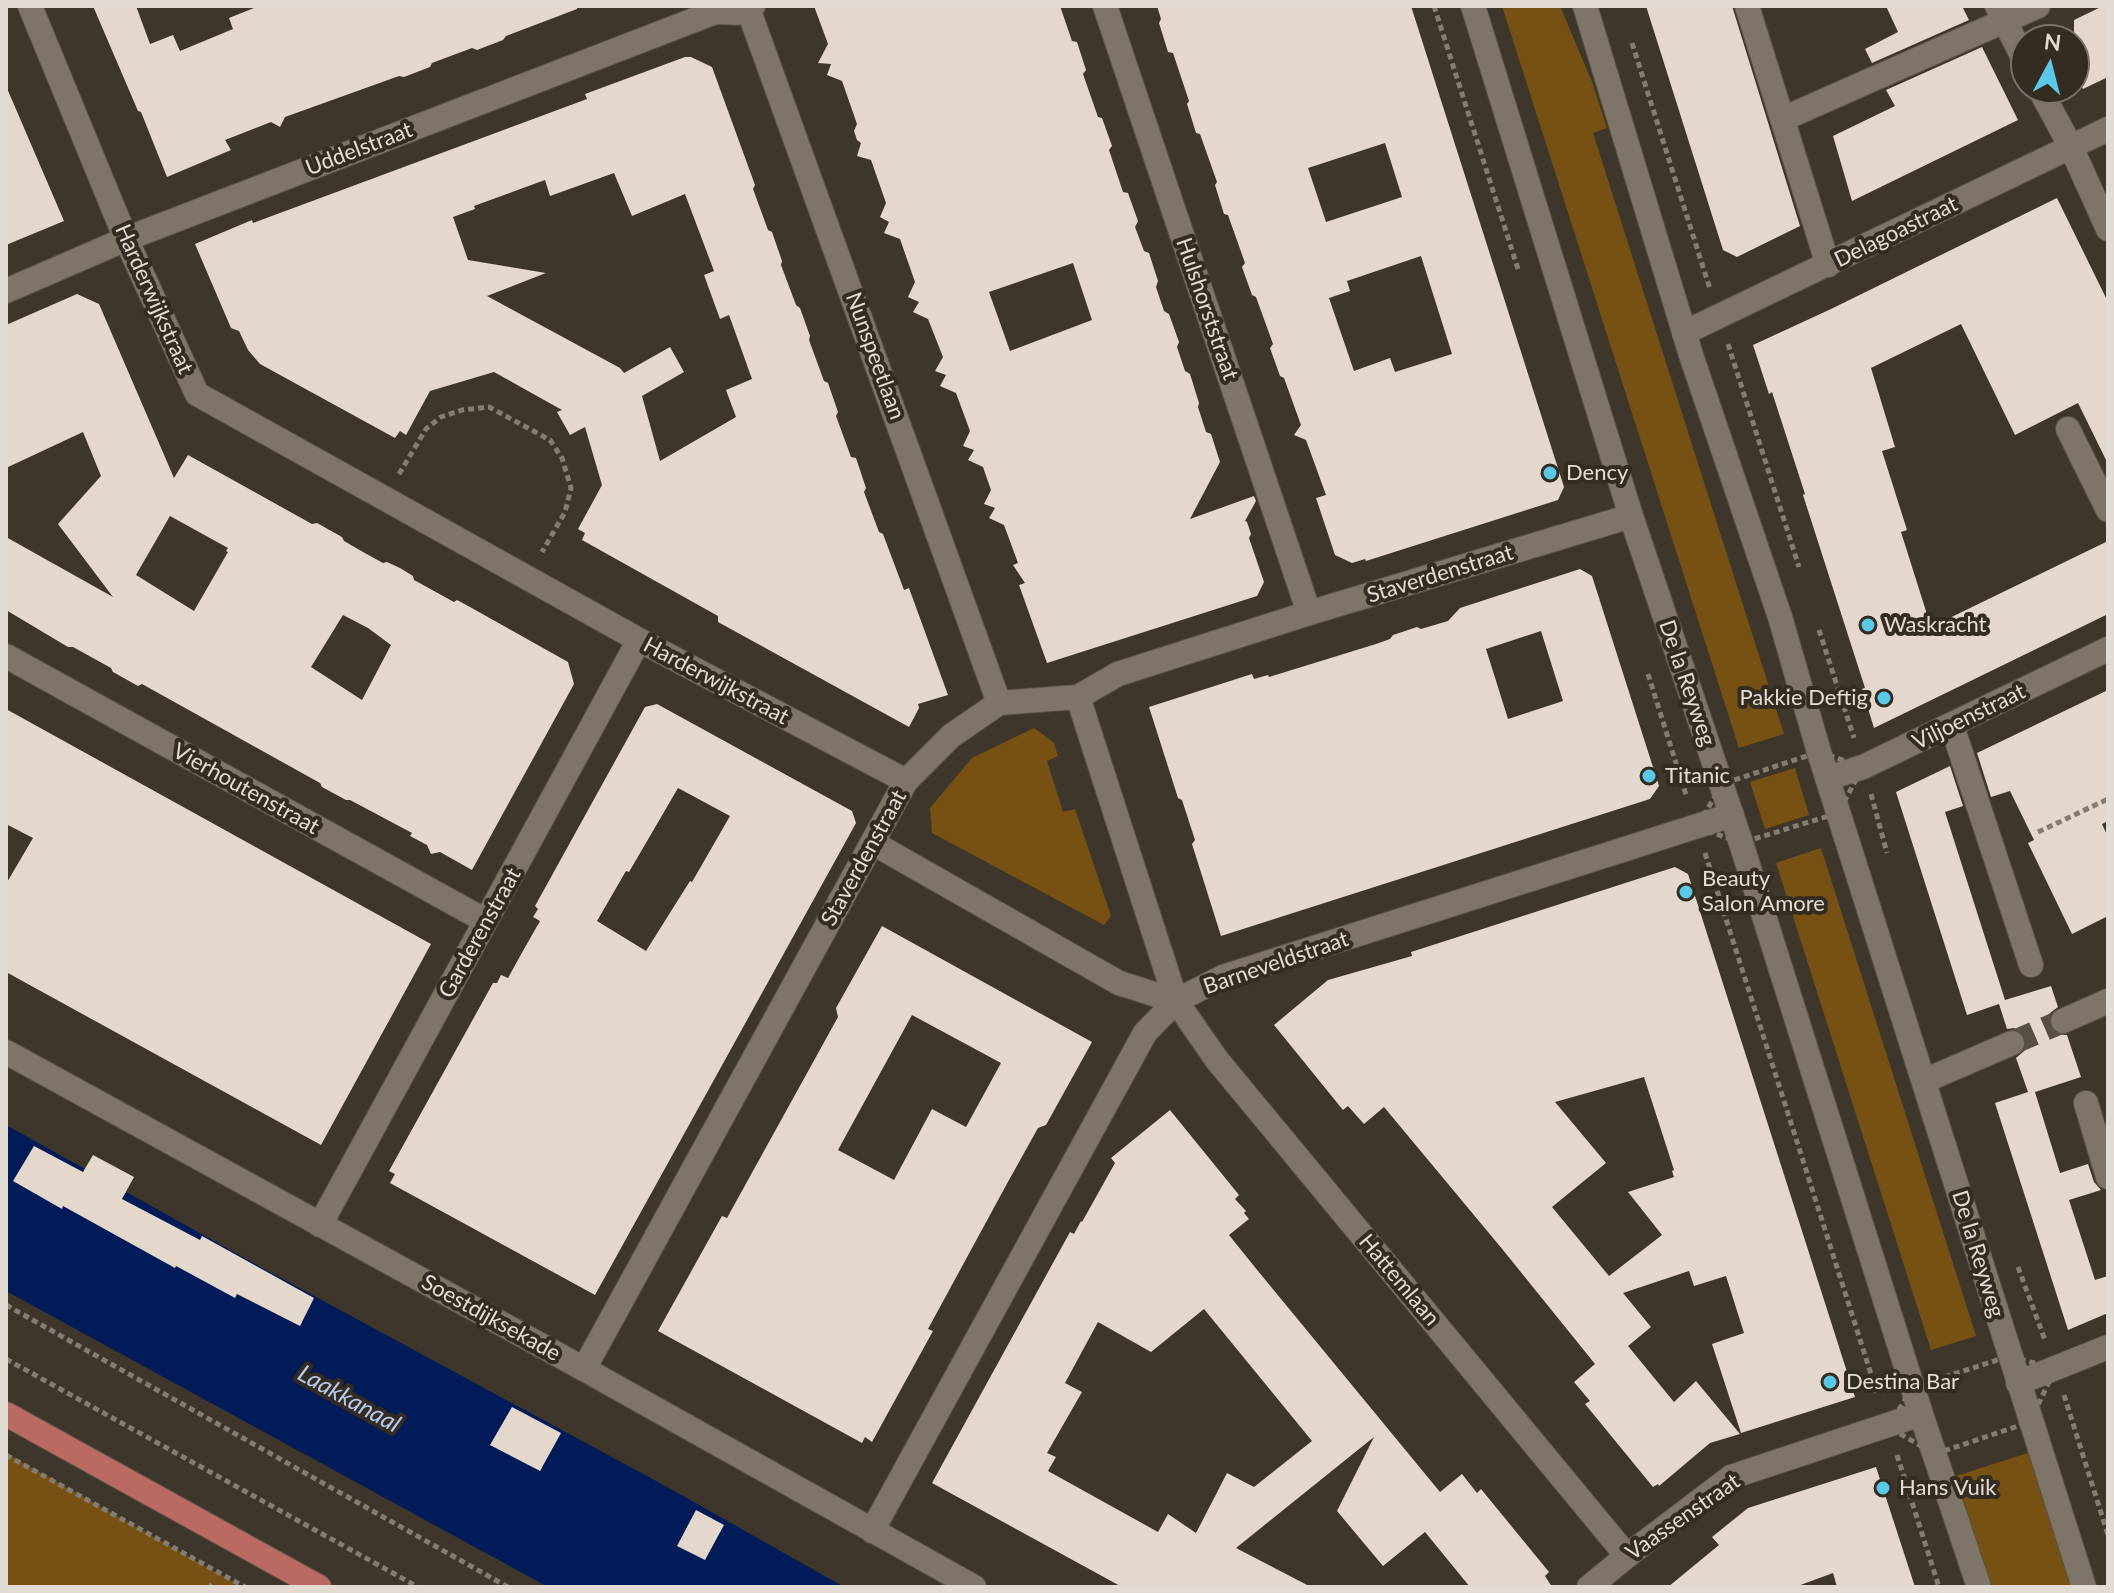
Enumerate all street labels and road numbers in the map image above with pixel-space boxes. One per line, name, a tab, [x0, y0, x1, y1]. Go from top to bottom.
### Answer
street label: Uddelstraat	[302, 117, 416, 181]
street label: Delagoastraat	[1830, 191, 1962, 273]
street label: Harderwijkstraat	[109, 220, 199, 378]
street label: Hulshorststraat	[1170, 234, 1244, 384]
street label: Nunspeetlaan	[840, 289, 910, 423]
street label: Staverdenstraat	[1364, 539, 1516, 609]
street label: De la Reyweg	[1653, 617, 1721, 749]
street label: Harderwijkstraat	[639, 632, 793, 730]
street label: Viljoenstraat	[1908, 678, 2030, 756]
street label: Vierhoutenstraat	[168, 738, 324, 840]
street label: Staverdenstraat	[816, 785, 912, 931]
street label: Garderenstraat	[433, 863, 527, 1003]
street label: Barneveldstraat	[1200, 926, 1352, 1000]
street label: De la Reyweg	[1946, 1187, 2010, 1321]
street label: Hattemlaan	[1353, 1229, 1445, 1331]
street label: Soestdijksekade	[417, 1269, 565, 1367]
street label: Vaassenstraat	[1621, 1468, 1745, 1566]

